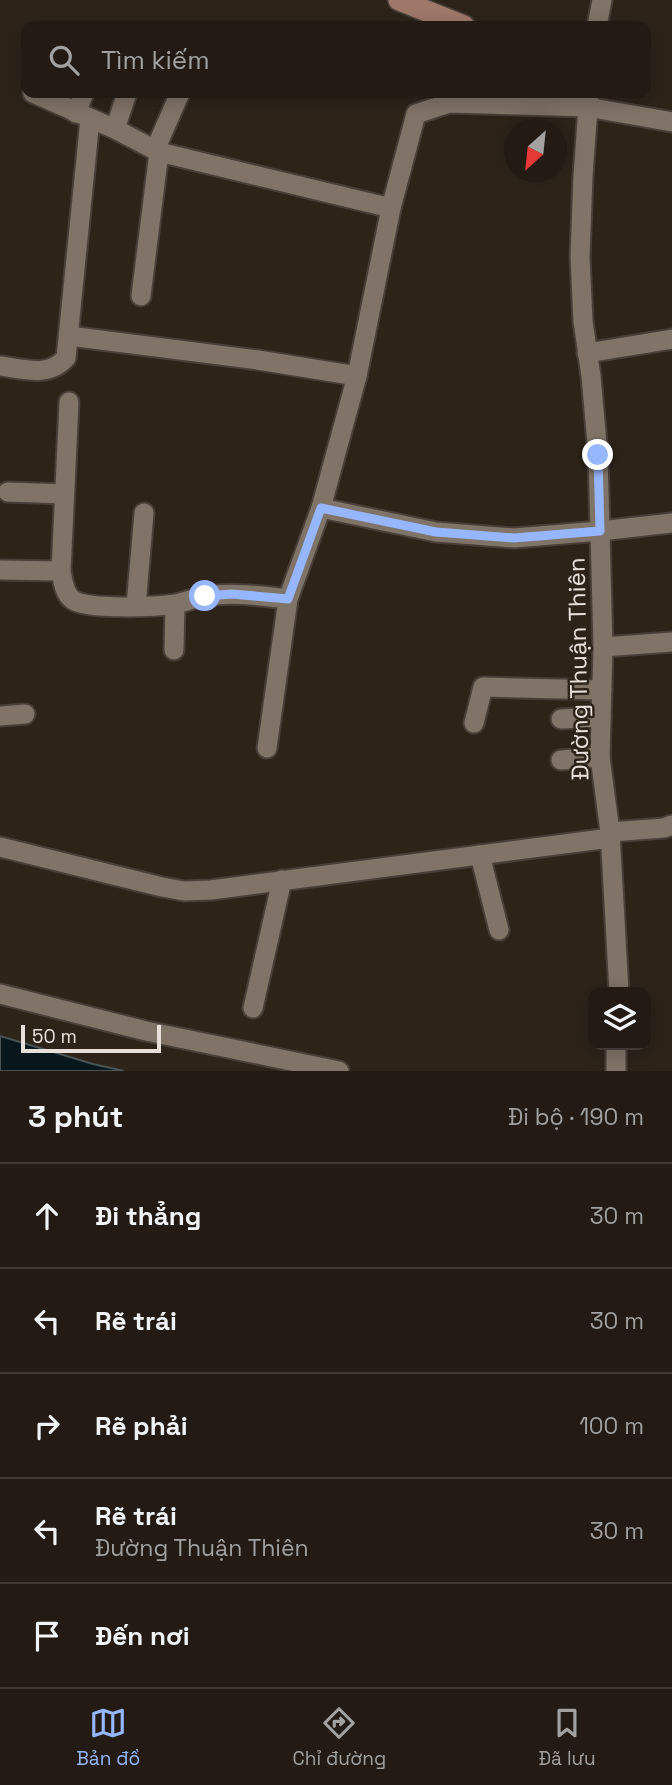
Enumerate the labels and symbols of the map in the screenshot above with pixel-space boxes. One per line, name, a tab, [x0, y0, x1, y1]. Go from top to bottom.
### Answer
north arrow	[504, 119, 567, 182]
route end	[582, 439, 613, 470]
street label: Đường Thuận Thiên	[561, 557, 595, 781]
route start	[189, 580, 220, 611]
scale bar	[21, 1022, 161, 1054]

